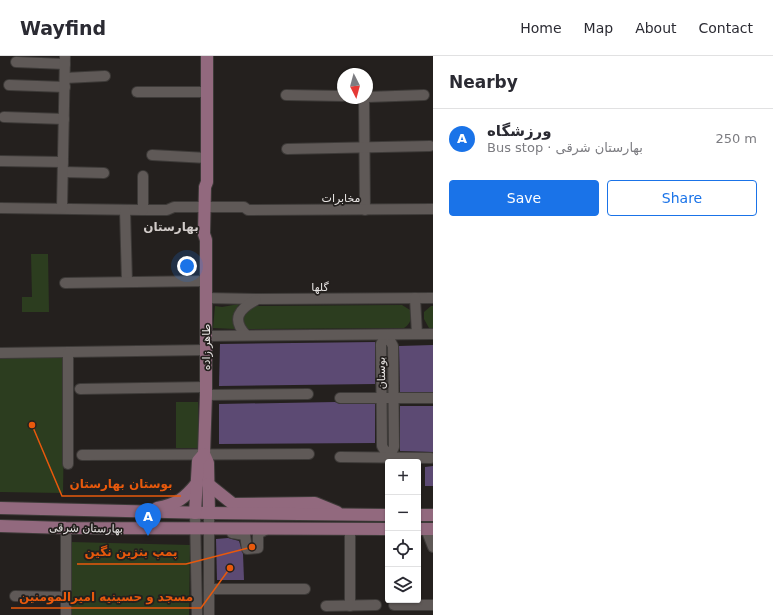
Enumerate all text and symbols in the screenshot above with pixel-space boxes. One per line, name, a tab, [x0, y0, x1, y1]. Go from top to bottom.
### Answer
text: Wayfind	[20, 17, 106, 39]
text: Home	[520, 20, 562, 36]
text: Map	[584, 20, 613, 36]
text: About	[635, 20, 677, 36]
text: Contact	[699, 20, 753, 36]
north arrow	[337, 68, 373, 104]
text: Nearby	[449, 72, 518, 92]
text: ورزشگاه	[487, 122, 552, 140]
text: A	[457, 131, 467, 146]
text: 250 m	[715, 131, 757, 146]
text: Bus stop · بهارستان شرقی	[487, 140, 643, 155]
button: Save	[449, 180, 599, 216]
button: Share	[607, 180, 757, 216]
street label: مخابرات	[322, 192, 361, 205]
district label: بهارستان	[143, 220, 199, 234]
your location	[177, 256, 197, 276]
street label: گلها	[311, 281, 329, 294]
street label: طاهر زاده	[200, 324, 213, 370]
street label: بوستان	[375, 357, 388, 389]
map controls	[385, 459, 421, 603]
button: +	[385, 459, 421, 495]
callout: بوستان بهارستان	[62, 472, 181, 496]
text: بوستان بهارستان	[70, 477, 172, 492]
button: −	[385, 495, 421, 531]
pin: A	[135, 503, 161, 536]
street label: بهارستان شرقی	[49, 521, 123, 536]
button: locate	[385, 531, 421, 567]
callout: پمپ بنزین نگین	[77, 540, 186, 564]
text: پمپ بنزین نگین	[85, 545, 177, 559]
button: layers	[385, 567, 421, 603]
callout: مسجد و حسینیه امیرالمومنین	[11, 584, 201, 608]
text: مسجد و حسینیه امیرالمومنین	[19, 590, 193, 605]

